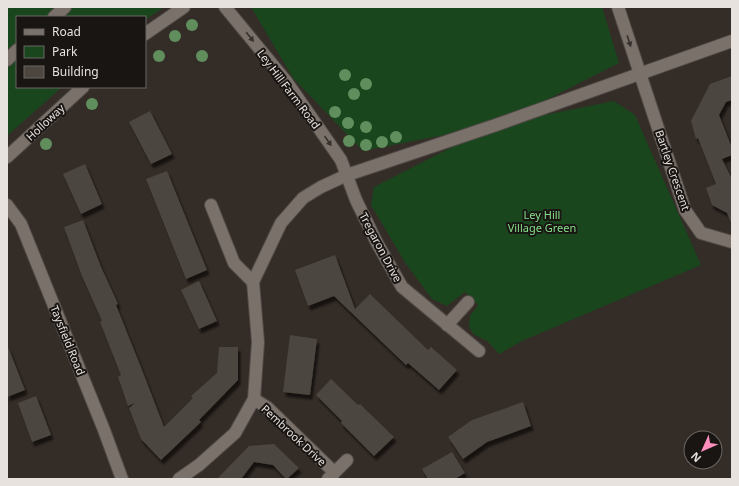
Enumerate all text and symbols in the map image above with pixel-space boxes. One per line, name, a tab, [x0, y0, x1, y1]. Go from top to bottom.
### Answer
legend	[16, 16, 146, 88]
text: Road	[52, 23, 81, 40]
one-way arrow	[246, 32, 254, 43]
one-way arrow	[626, 35, 632, 47]
text: Park	[52, 43, 78, 60]
street label: Ley Hill Farm Road	[254, 46, 324, 132]
text: Building	[52, 63, 99, 80]
street label: Holloway	[23, 100, 68, 144]
street label: Bartley Crescent	[652, 128, 694, 212]
one-way arrow	[324, 136, 332, 146]
park label: Ley Hill Village Green	[508, 207, 576, 235]
street label: Tregaron Drive	[356, 210, 406, 284]
street label: Taysfield Road	[47, 303, 89, 377]
street label: Pembrook Drive	[258, 401, 330, 469]
north arrow	[683, 430, 723, 470]
text: N	[687, 449, 704, 466]

